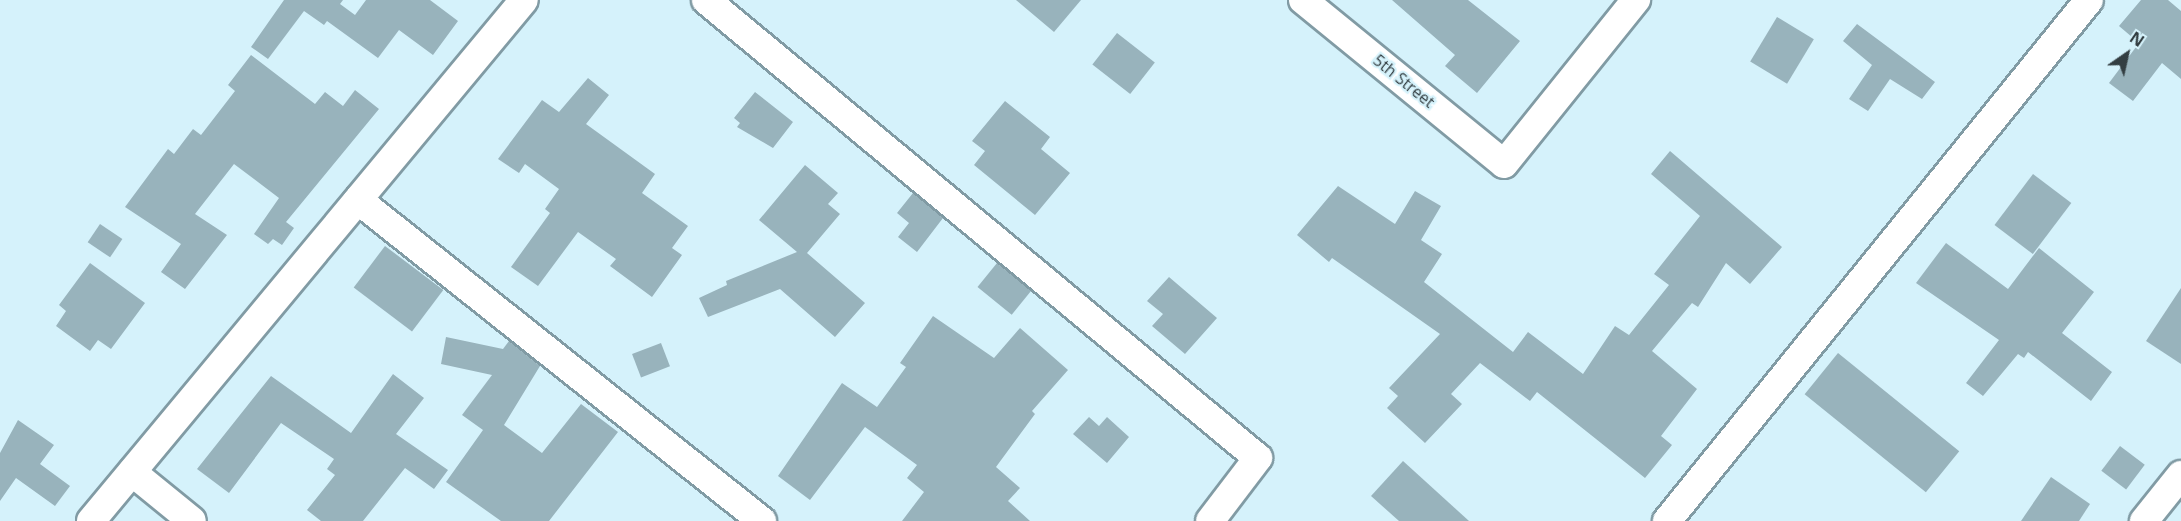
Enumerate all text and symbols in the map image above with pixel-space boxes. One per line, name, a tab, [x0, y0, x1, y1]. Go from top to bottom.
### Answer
north arrow	[2097, 24, 2157, 84]
text: N	[2126, 26, 2149, 52]
street label: 5th Street	[1369, 50, 1439, 112]

